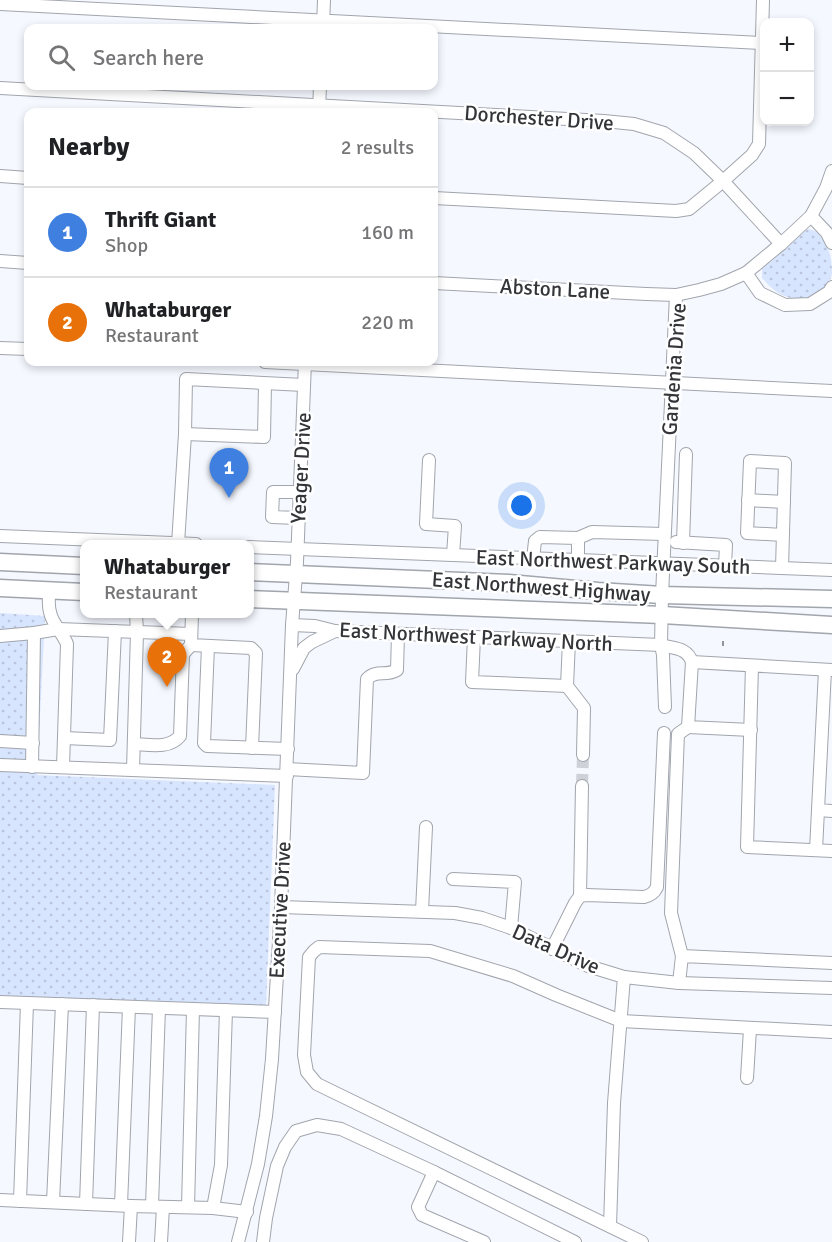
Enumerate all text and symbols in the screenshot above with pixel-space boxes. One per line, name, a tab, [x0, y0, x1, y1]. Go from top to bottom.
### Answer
map controls	[760, 18, 814, 126]
button: +	[760, 18, 814, 72]
search box	[24, 24, 438, 90]
icon: search	[45, 41, 78, 74]
text: Search here	[93, 44, 204, 71]
button: −	[760, 72, 814, 126]
street label: Dorchester Drive	[463, 100, 615, 136]
text: Nearby	[48, 131, 129, 163]
text: 2 results	[341, 135, 414, 160]
text: Thrift Giant	[105, 206, 216, 233]
text: 1	[62, 220, 73, 245]
text: 160 m	[361, 220, 414, 245]
text: Shop	[105, 233, 148, 258]
street label: Abston Lane	[499, 273, 611, 305]
text: Whataburger	[105, 296, 231, 323]
street label: Gardenia Drive	[656, 302, 692, 436]
text: 2	[62, 310, 73, 335]
text: 220 m	[361, 310, 414, 335]
text: Restaurant	[105, 323, 199, 348]
street label: Yeager Drive	[285, 412, 317, 524]
pin: 1	[210, 448, 248, 498]
your location	[507, 491, 536, 520]
popup	[80, 540, 254, 618]
street label: East Northwest Parkway South	[475, 544, 751, 580]
text: Whataburger	[104, 553, 230, 580]
street label: East Northwest Highway	[431, 566, 651, 608]
text: Restaurant	[104, 580, 198, 605]
street label: East Northwest Parkway North	[338, 617, 614, 657]
pin: 2	[148, 638, 186, 687]
street label: Executive Drive	[263, 841, 297, 979]
street label: Data Drive	[508, 918, 604, 980]

